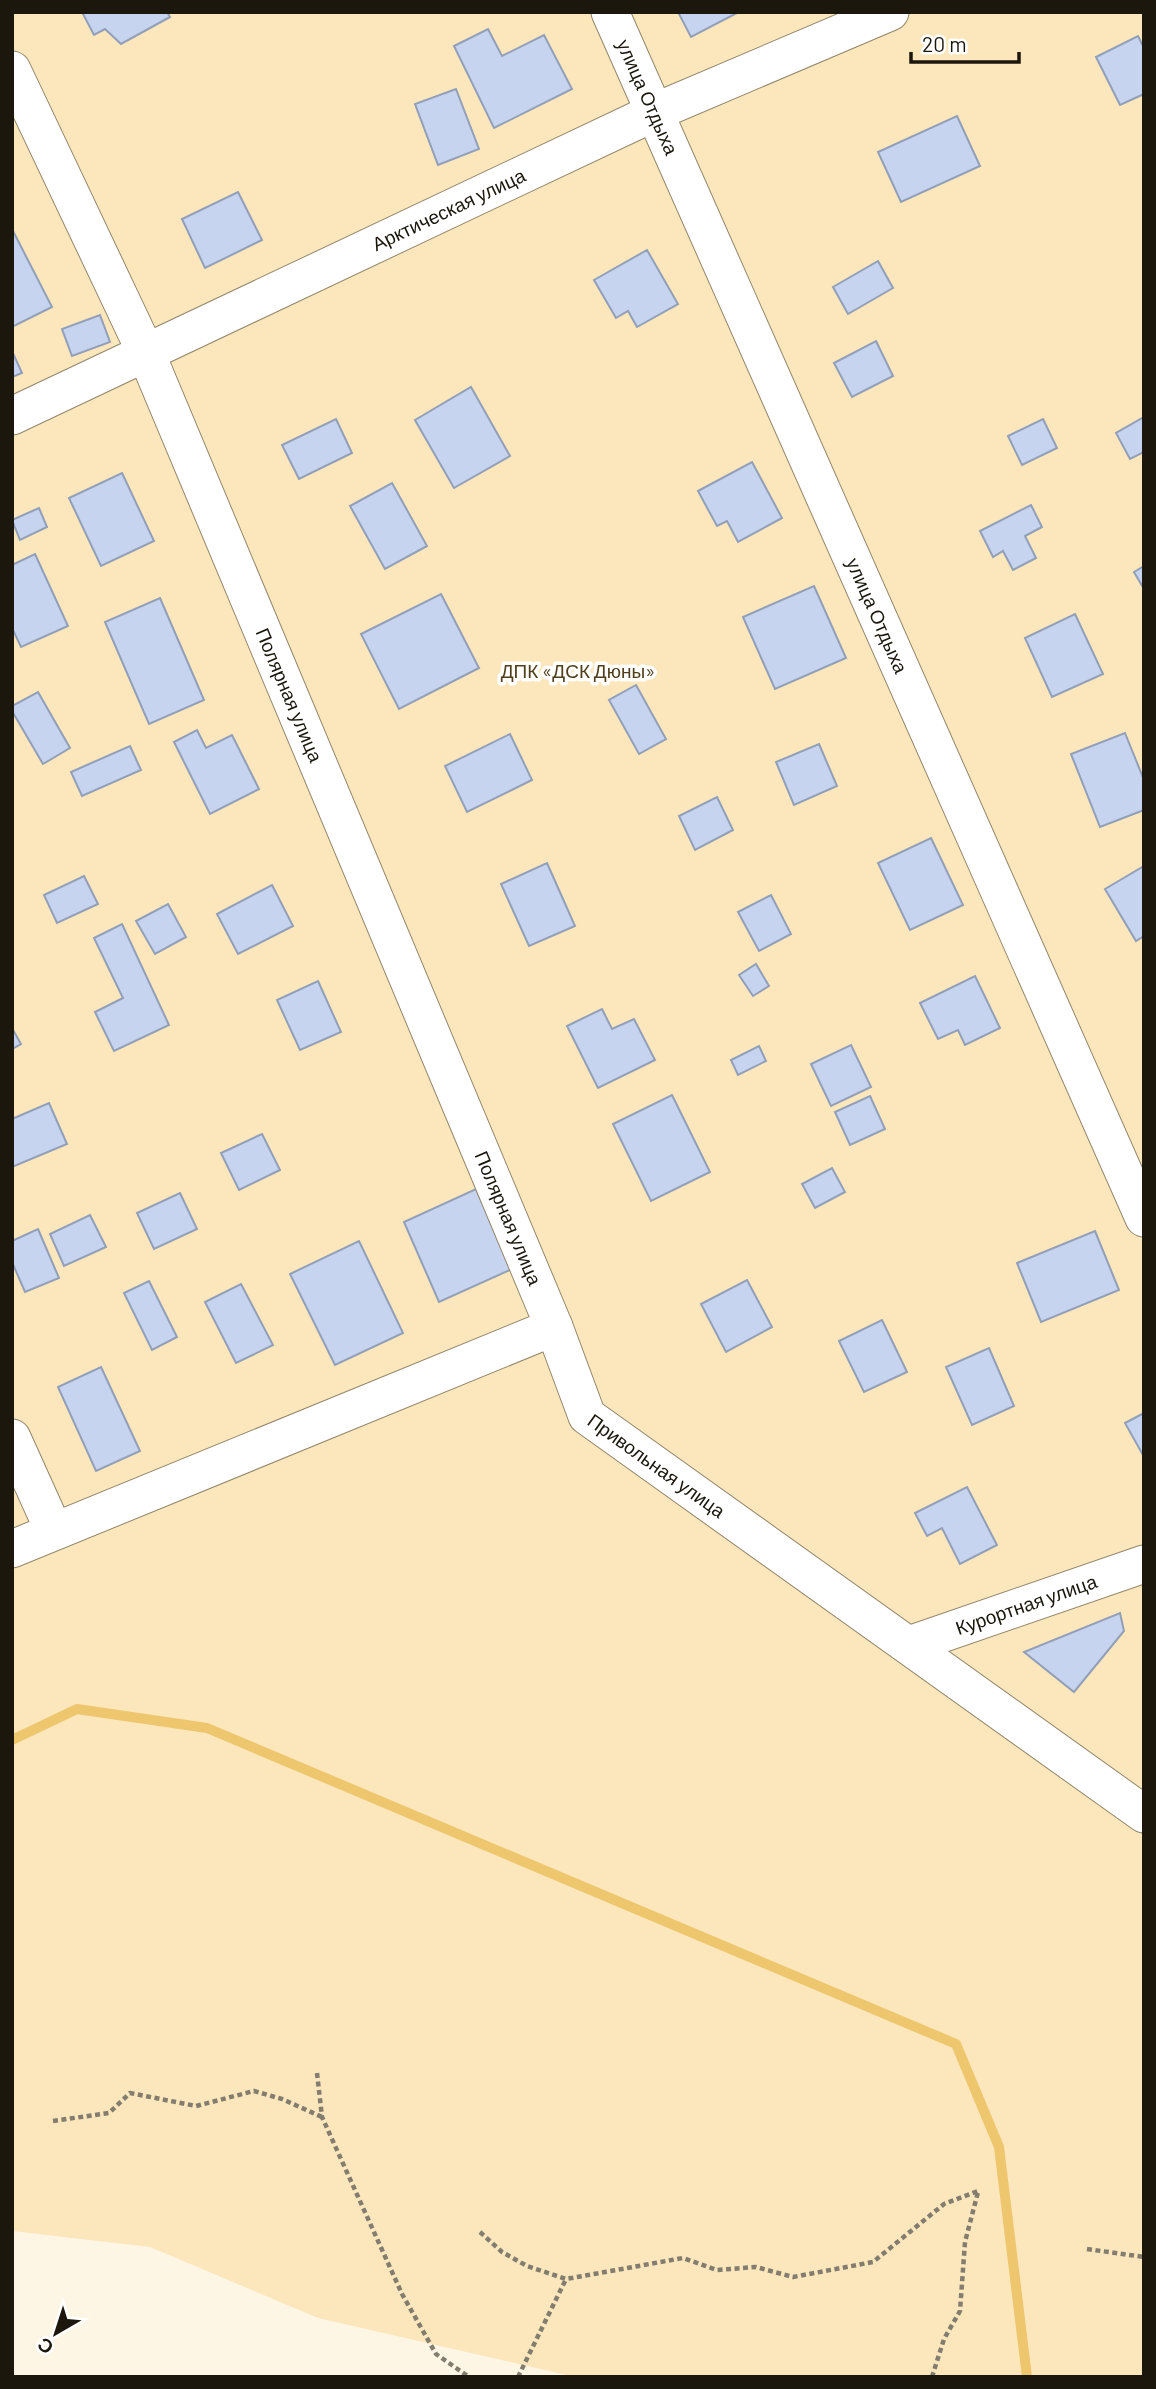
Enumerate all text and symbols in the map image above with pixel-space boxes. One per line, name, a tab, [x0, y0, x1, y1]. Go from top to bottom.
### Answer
scale bar	[911, 21, 1020, 65]
text: 20 m	[922, 31, 967, 56]
street label: улица Отдыха	[613, 36, 684, 158]
street label: Арктическая улица	[368, 163, 529, 255]
street label: улица Отдыха	[842, 554, 913, 677]
street label: Полярная улица	[251, 624, 328, 766]
park label: ДПК «ДСК Дюны»	[501, 659, 655, 682]
street label: Полярная улица	[471, 1147, 547, 1289]
street label: Привольная улица	[584, 1408, 730, 1522]
street label: Курортная улица	[952, 1569, 1100, 1639]
north arrow	[21, 2298, 91, 2368]
text: С	[32, 2333, 58, 2360]

